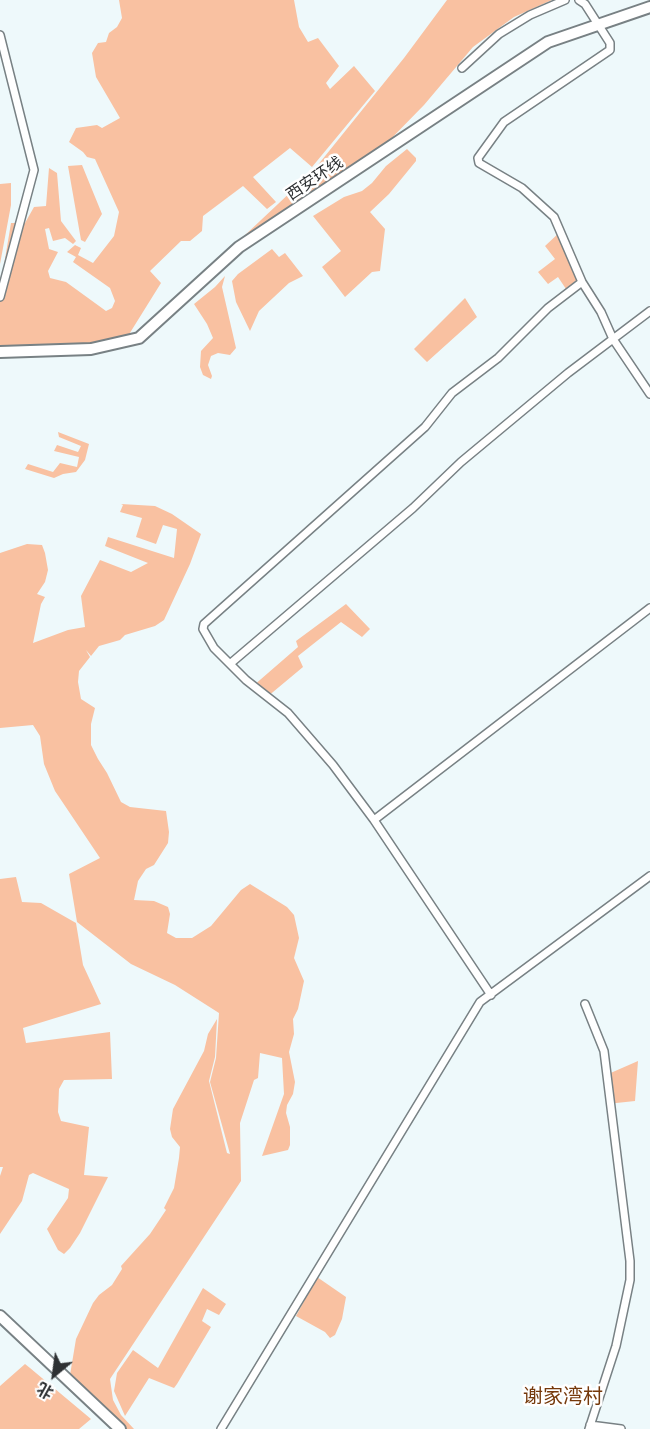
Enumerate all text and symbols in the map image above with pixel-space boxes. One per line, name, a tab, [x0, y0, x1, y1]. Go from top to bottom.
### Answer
street label: 西安环线	[283, 153, 347, 205]
north arrow	[24, 1345, 84, 1405]
text: 北	[33, 1378, 57, 1403]
district label: 谢家湾村	[523, 1385, 603, 1409]

